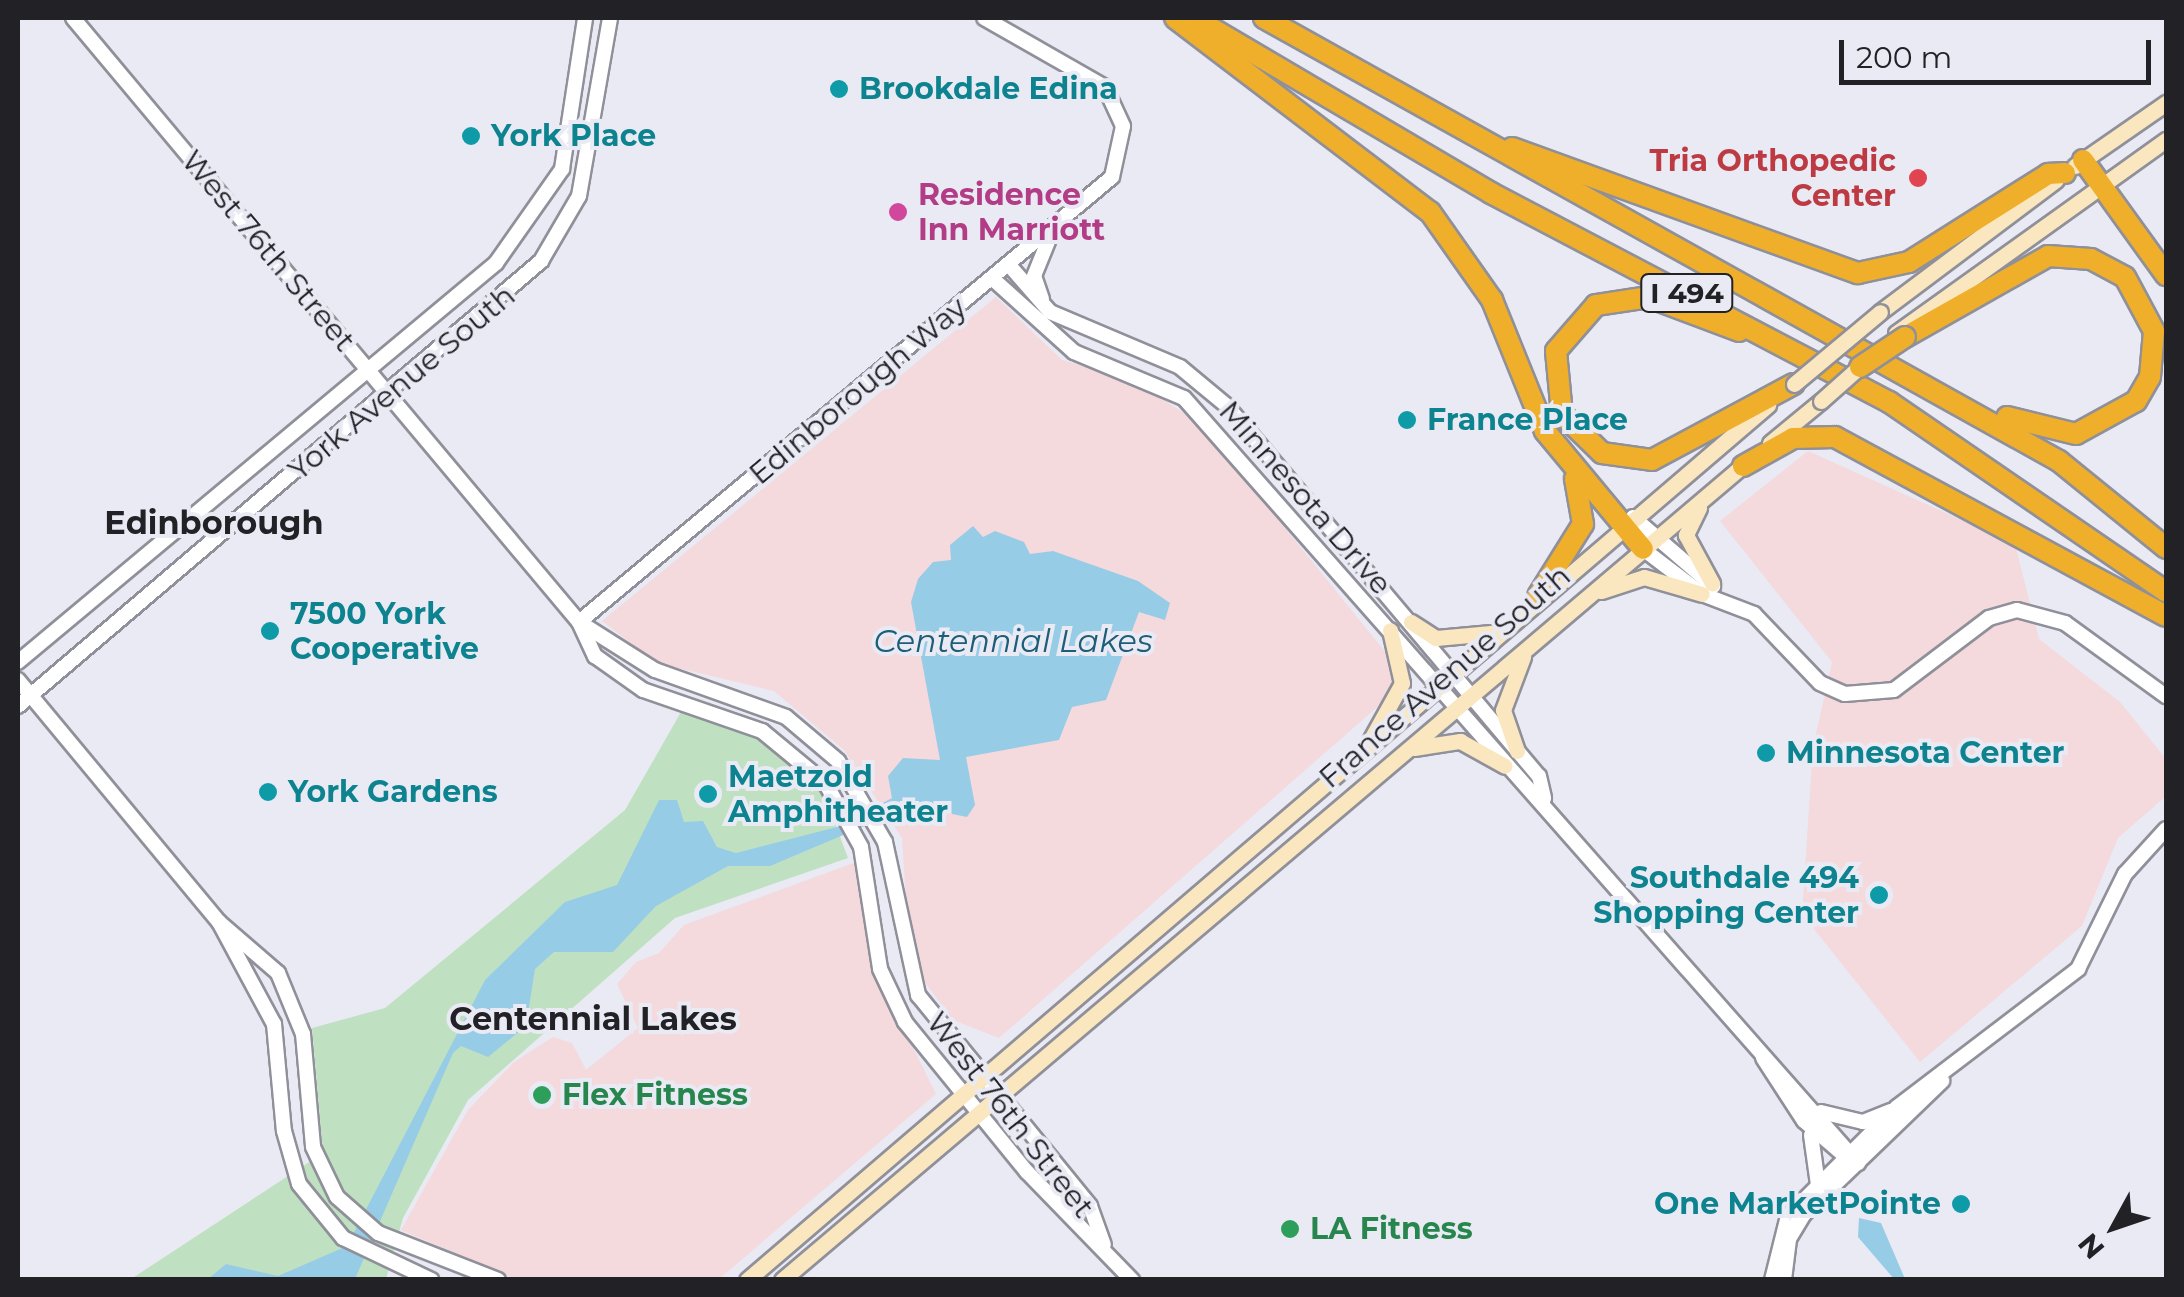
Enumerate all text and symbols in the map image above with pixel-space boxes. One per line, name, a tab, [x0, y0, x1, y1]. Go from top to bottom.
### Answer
scale bar	[1844, 20, 2156, 82]
text: 200 m	[1856, 39, 1952, 76]
place label: Brookdale Edina	[859, 71, 1118, 107]
marker: Brookdale Edina	[828, 78, 850, 100]
place label: York Place	[491, 118, 656, 154]
marker: York Place	[460, 125, 482, 147]
street label: West 76th Street	[174, 143, 362, 359]
place label: Tria Orthopedic Center	[1650, 143, 1896, 214]
marker: Tria Orthopedic Center	[1905, 165, 1931, 191]
place label: Residence Inn Marriott	[918, 177, 1105, 248]
marker: Residence Inn Marriott	[887, 201, 909, 223]
road number: I 494	[1640, 270, 1734, 316]
street label: York Avenue South	[281, 278, 523, 488]
street label: Edinborough Way	[742, 290, 974, 492]
street label: Minnesota Drive	[1211, 394, 1399, 602]
place label: France Place	[1427, 402, 1628, 438]
marker: France Place	[1396, 409, 1418, 431]
district label: Edinborough	[104, 504, 324, 542]
street label: France Avenue South	[1312, 558, 1578, 796]
place label: 7500 York Cooperative	[290, 596, 479, 666]
marker: 7500 York Cooperative	[259, 620, 281, 642]
water label: Centennial Lakes	[873, 622, 1153, 660]
place label: Minnesota Center	[1786, 735, 2065, 771]
marker: Minnesota Center	[1755, 742, 1777, 764]
place label: Maetzold Amphitheater	[728, 759, 948, 830]
place label: York Gardens	[288, 774, 498, 810]
marker: York Gardens	[257, 781, 279, 803]
marker: Maetzold Amphitheater	[697, 783, 719, 805]
place label: Southdale 494 Shopping Center	[1593, 860, 1859, 930]
marker: Southdale 494 Shopping Center	[1868, 884, 1890, 906]
district label: Centennial Lakes	[449, 1000, 737, 1038]
street label: West 76th Street	[919, 1005, 1101, 1225]
place label: Flex Fitness	[562, 1077, 748, 1113]
marker: Flex Fitness	[531, 1084, 553, 1106]
north arrow	[2064, 1177, 2164, 1277]
place label: One MarketPointe	[1654, 1186, 1941, 1222]
marker: One MarketPointe	[1950, 1193, 1972, 1215]
place label: LA Fitness	[1310, 1211, 1473, 1247]
marker: LA Fitness	[1279, 1218, 1301, 1240]
text: N	[2071, 1227, 2111, 1266]

